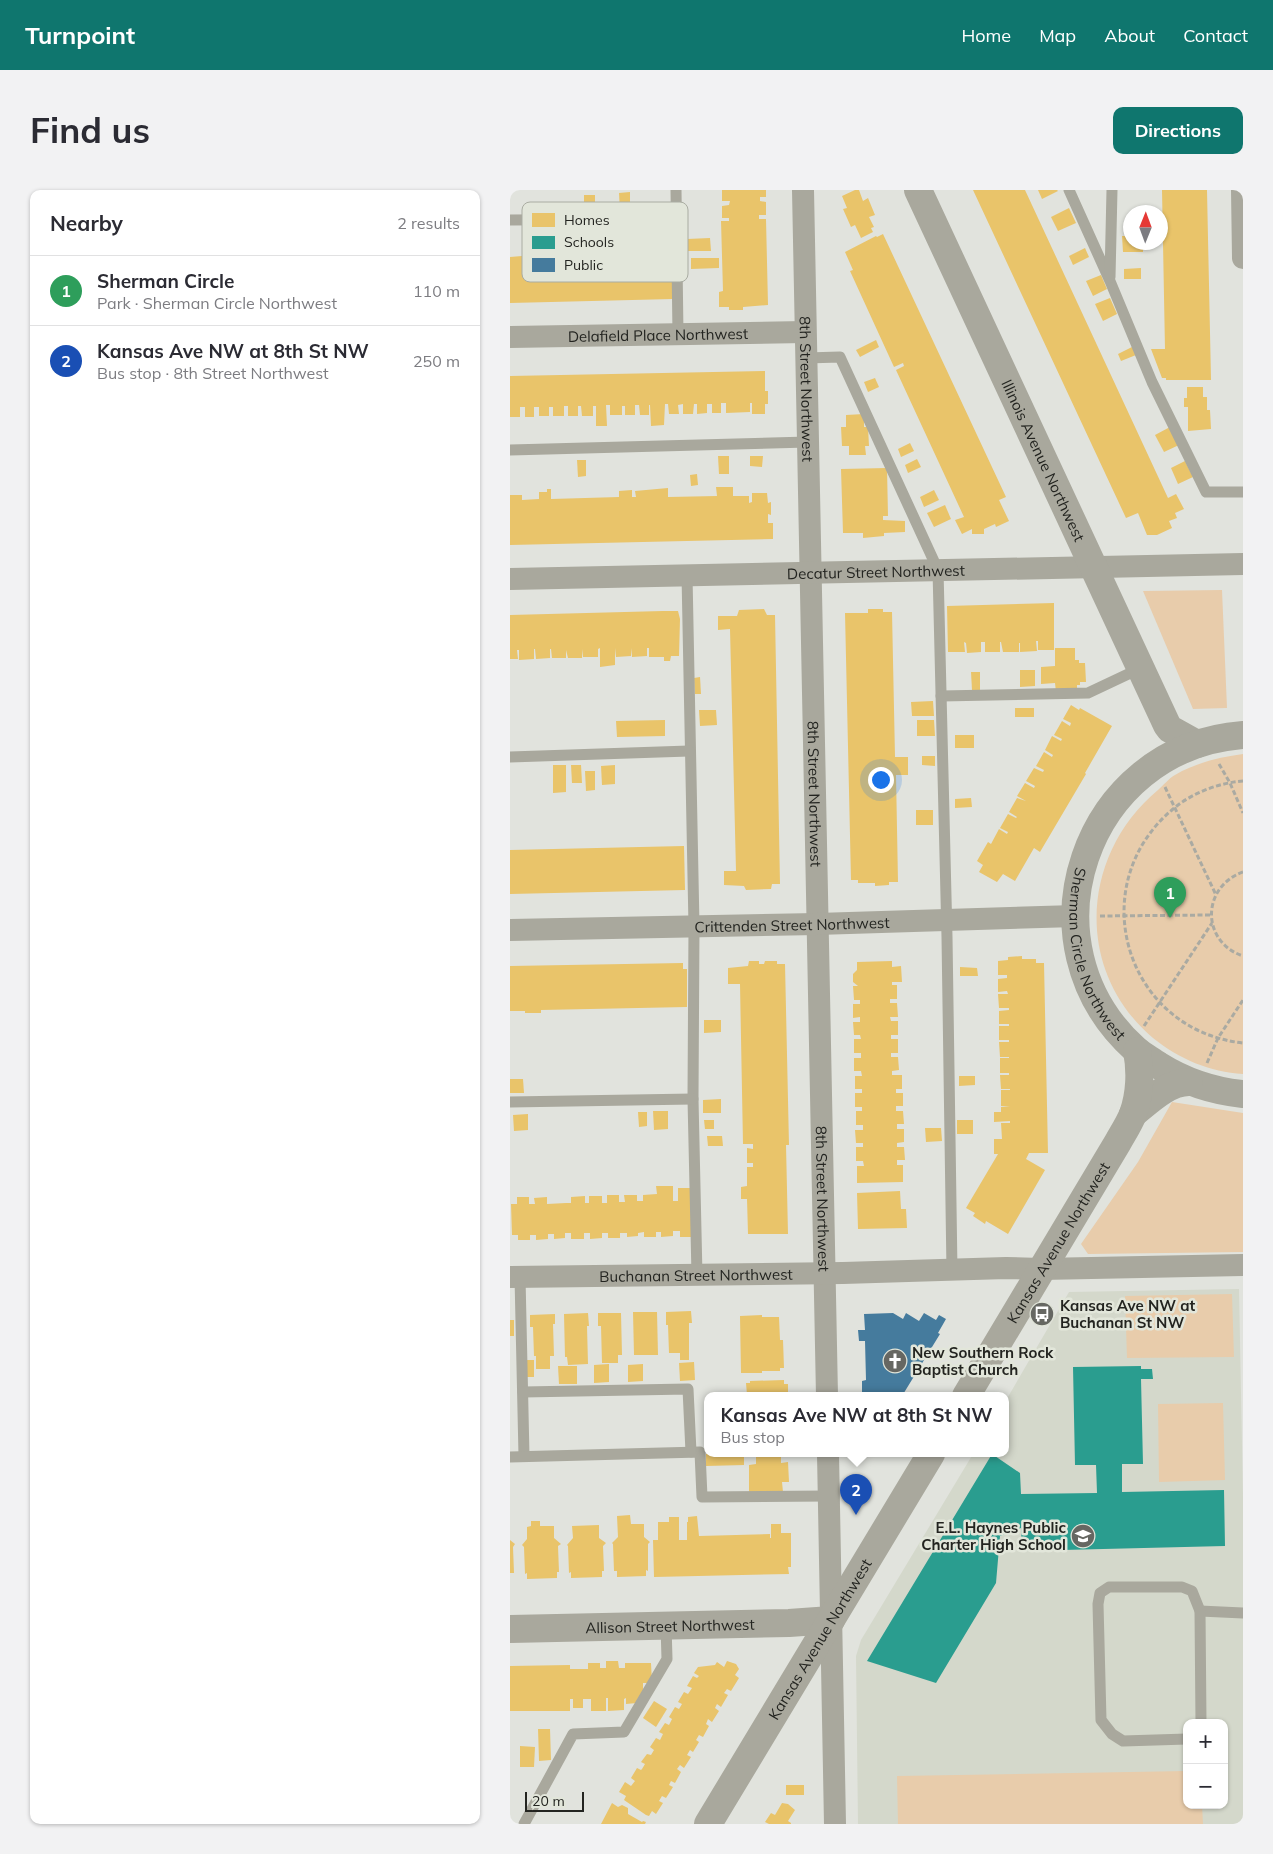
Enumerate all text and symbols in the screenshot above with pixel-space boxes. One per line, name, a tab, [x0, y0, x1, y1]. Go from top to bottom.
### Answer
text: Turnpoint	[25, 20, 135, 50]
text: Home	[961, 24, 1011, 47]
text: Map	[1039, 24, 1076, 47]
text: About	[1104, 24, 1155, 47]
text: Contact	[1183, 24, 1248, 47]
button: Directions	[1113, 107, 1243, 154]
text: Find us	[30, 108, 150, 152]
legend	[522, 202, 688, 282]
north arrow	[1123, 205, 1168, 250]
text: Nearby	[50, 210, 123, 236]
text: Homes	[564, 211, 610, 229]
text: 2 results	[397, 213, 460, 233]
text: Schools	[564, 233, 614, 251]
text: Public	[564, 256, 603, 274]
text: Sherman Circle	[97, 269, 234, 293]
text: 1	[61, 281, 71, 301]
text: 110 m	[413, 281, 460, 301]
text: Park · Sherman Circle Northwest	[97, 293, 337, 313]
street label: 8th Street Northwest	[796, 316, 818, 462]
street label: Delafield Place Northwest	[568, 323, 748, 346]
text: Kansas Ave NW at 8th St NW	[97, 339, 369, 363]
text: 2	[61, 351, 71, 371]
text: 250 m	[413, 351, 460, 371]
text: Bus stop · 8th Street Northwest	[97, 363, 329, 383]
street label: Illinois Avenue Northwest	[998, 376, 1090, 544]
street label: Decatur Street Northwest	[787, 560, 965, 583]
street label: 8th Street Northwest	[804, 721, 826, 867]
your location	[868, 767, 894, 793]
street label: Sherman Circle Northwest	[1066, 866, 1130, 1044]
pin: 1	[1154, 877, 1186, 918]
street label: Crittenden Street Northwest	[694, 912, 890, 936]
street label: 8th Street Northwest	[812, 1126, 834, 1272]
street label: Kansas Avenue Northwest	[1002, 1158, 1114, 1327]
street label: Buchanan Street Northwest	[599, 1264, 793, 1285]
place label: Kansas Ave NW at Buchanan St NW	[1060, 1296, 1195, 1332]
bus stop icon: Kansas Ave NW at Buchanan St NW	[1029, 1301, 1055, 1327]
place label: New Southern Rock Baptist Church	[912, 1343, 1054, 1379]
church icon: New Southern Rock Baptist Church	[882, 1348, 908, 1374]
popup	[704, 1392, 1009, 1457]
text: Kansas Ave NW at 8th St NW	[721, 1403, 992, 1427]
text: Bus stop	[721, 1427, 785, 1447]
pin: 2	[840, 1474, 872, 1515]
place label: E.L. Haynes Public Charter High School	[921, 1518, 1066, 1554]
school or university icon: E.L. Haynes Public Charter High School	[1070, 1523, 1096, 1549]
street label: Kansas Avenue Northwest	[764, 1555, 875, 1723]
street label: Allison Street Northwest	[585, 1614, 755, 1637]
map controls	[1183, 1719, 1228, 1809]
button: +	[1183, 1719, 1228, 1764]
button: −	[1183, 1764, 1228, 1809]
scale bar	[525, 1789, 584, 1812]
text: 20 m	[532, 1792, 565, 1810]

